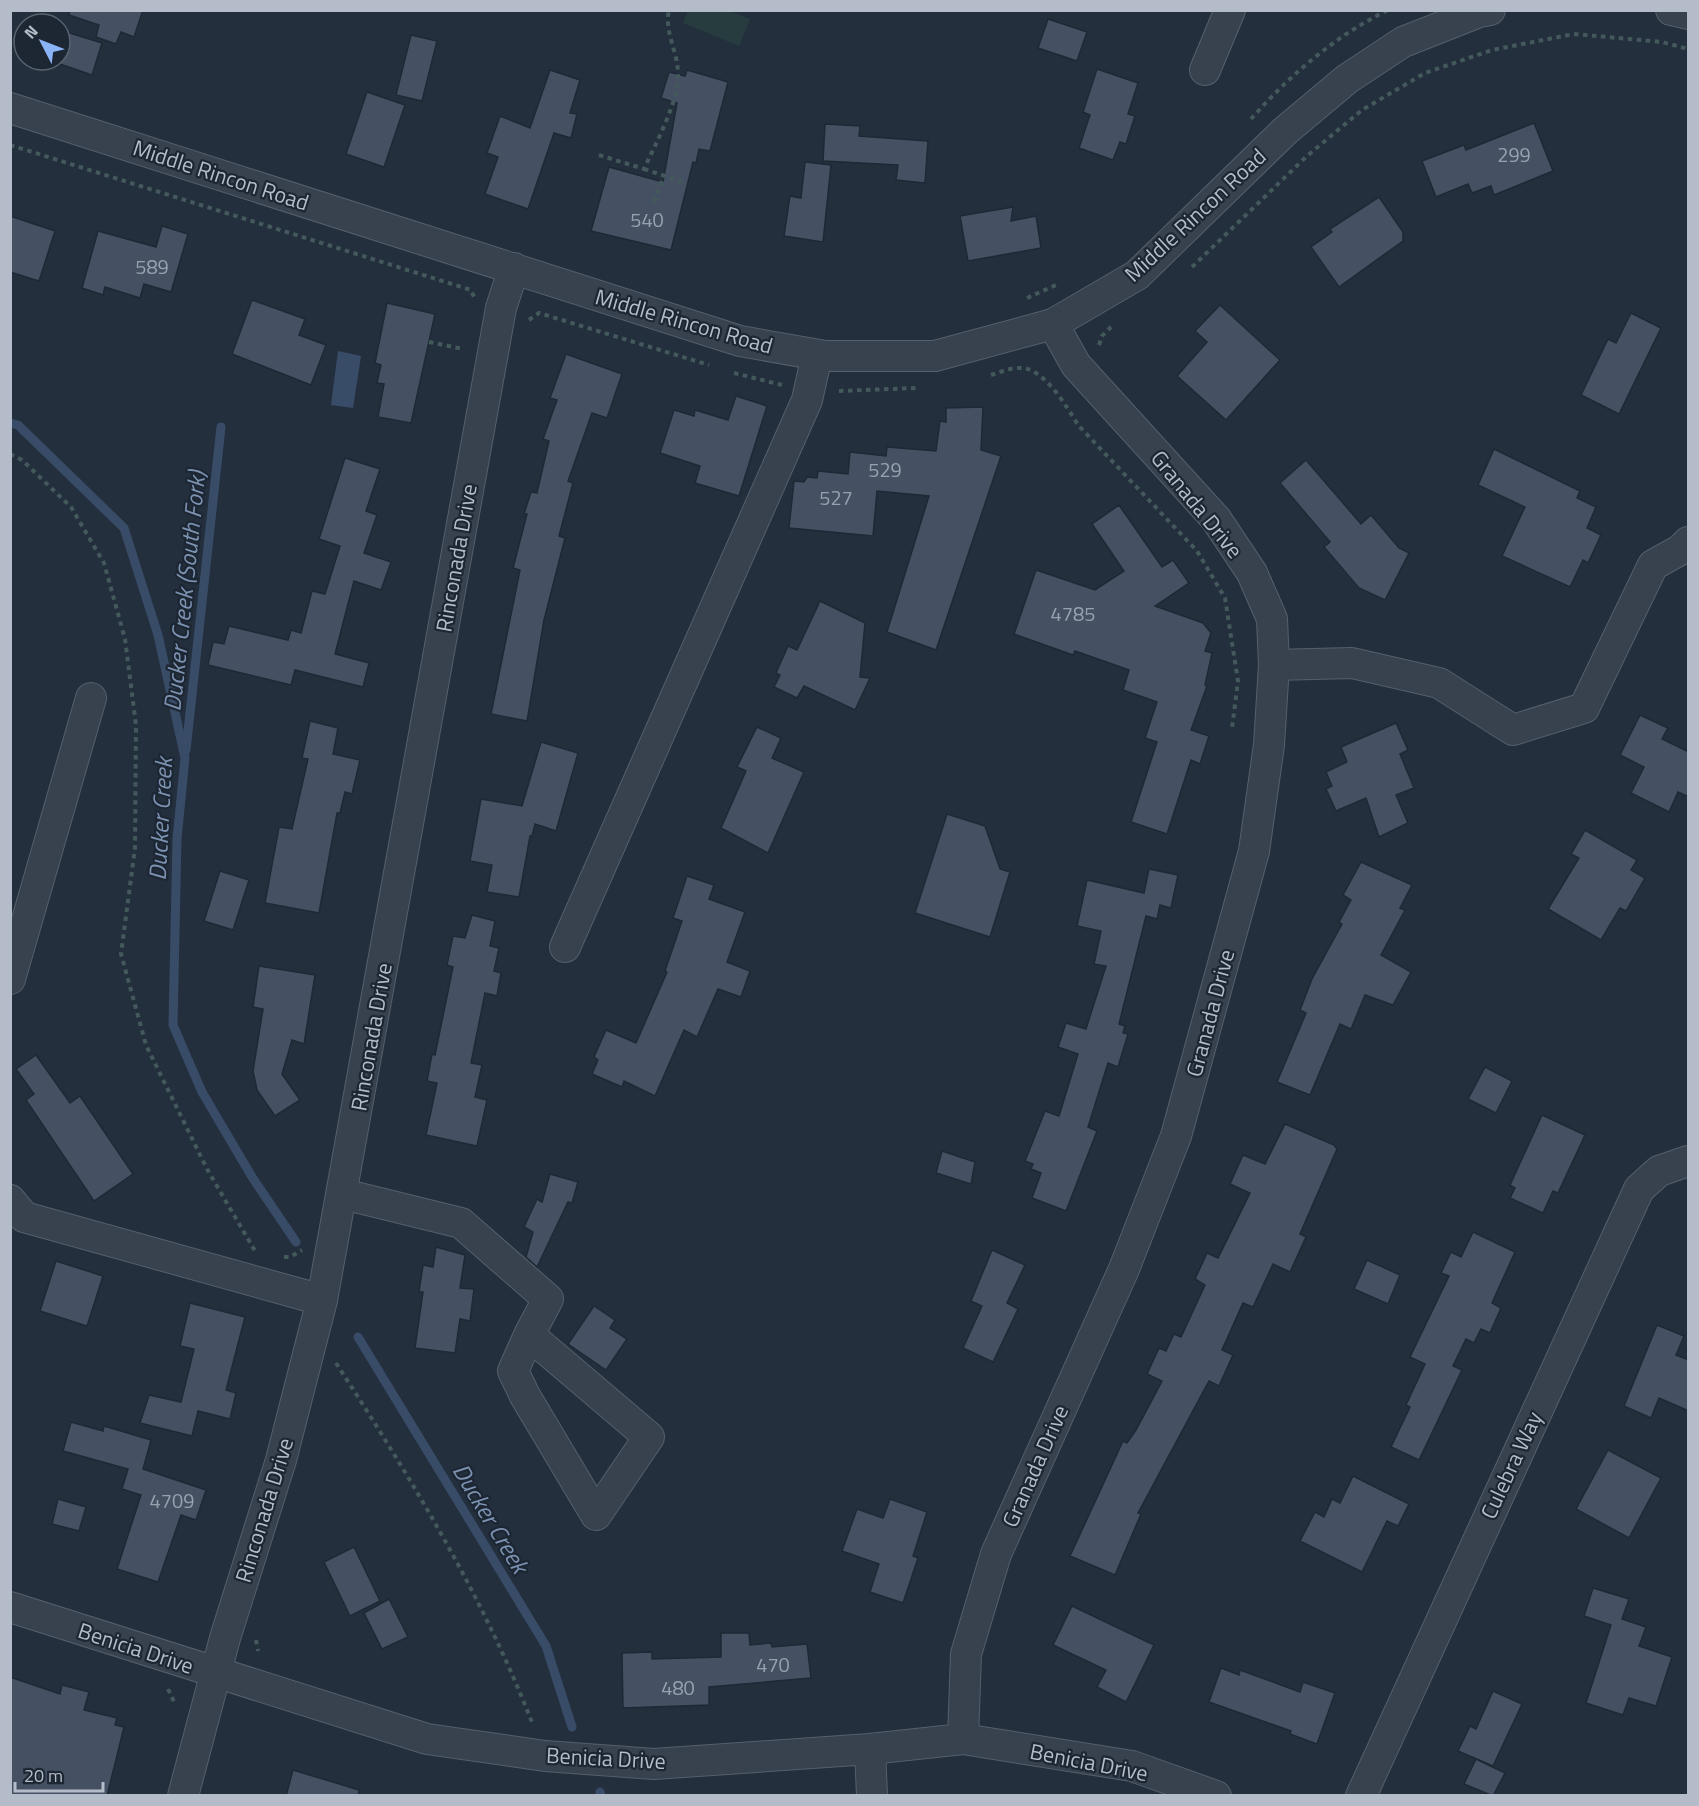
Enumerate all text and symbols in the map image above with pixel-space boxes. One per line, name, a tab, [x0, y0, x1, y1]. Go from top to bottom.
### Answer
north arrow	[12, 12, 72, 72]
text: N	[18, 20, 43, 44]
street label: Middle Rincon Road	[129, 131, 313, 219]
house number: 299	[1497, 139, 1531, 170]
street label: Middle Rincon Road	[1116, 140, 1274, 290]
house number: 540	[630, 204, 664, 235]
house number: 589	[135, 251, 169, 282]
street label: Middle Rincon Road	[591, 279, 777, 363]
street label: Granada Drive	[1143, 443, 1251, 565]
house number: 529	[868, 454, 902, 485]
water label: Ducker Creek (South Fork)	[154, 468, 215, 713]
street label: Rinconada Drive	[426, 481, 486, 635]
house number: 527	[819, 482, 853, 513]
house number: 4785	[1051, 598, 1095, 629]
water label: Ducker Creek	[139, 753, 181, 881]
street label: Granada Drive	[1177, 946, 1243, 1080]
street label: Rinconada Drive	[341, 960, 401, 1114]
street label: Granada Drive	[993, 1399, 1077, 1533]
street label: Culebra Way	[1471, 1405, 1551, 1524]
street label: Rinconada Drive	[226, 1433, 302, 1587]
water label: Ducker Creek	[444, 1456, 540, 1583]
house number: 4709	[150, 1485, 194, 1516]
street label: Benicia Drive	[74, 1613, 198, 1683]
house number: 470	[756, 1649, 790, 1680]
house number: 480	[661, 1672, 695, 1703]
street label: Benicia Drive	[1027, 1734, 1151, 1790]
street label: Benicia Drive	[545, 1738, 667, 1778]
scale bar	[15, 1755, 104, 1793]
text: 20 m	[24, 1762, 63, 1789]

